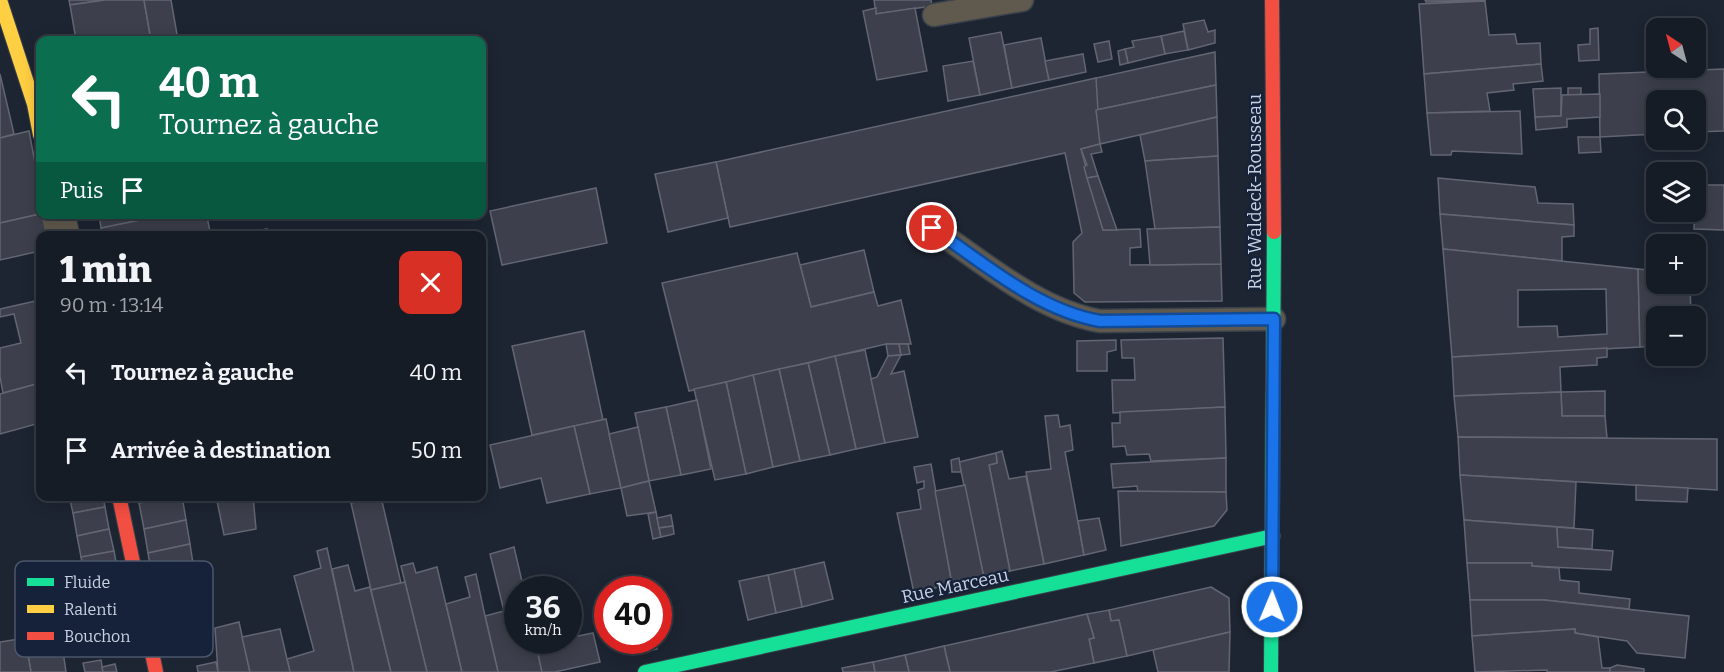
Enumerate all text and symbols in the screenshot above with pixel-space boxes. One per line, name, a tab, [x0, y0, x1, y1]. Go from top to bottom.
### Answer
north arrow	[1646, 18, 1706, 78]
map controls	[1646, 18, 1706, 366]
text: 40 m	[159, 58, 259, 108]
icon: left	[60, 60, 138, 138]
button: search	[1646, 90, 1706, 150]
street label: Rue Waldeck-Rousseau	[1244, 94, 1266, 290]
text: Tournez à gauche	[159, 109, 379, 141]
button: layers	[1646, 162, 1706, 222]
icon: arrive	[116, 174, 149, 207]
text: Puis	[60, 177, 104, 204]
pin	[906, 202, 957, 253]
icon: arrive	[915, 211, 948, 244]
button: +	[1646, 234, 1706, 294]
text: 1 min	[60, 248, 152, 292]
button: close	[399, 251, 462, 314]
text: 90 m · 13:14	[60, 293, 163, 317]
button: −	[1646, 306, 1706, 366]
icon: left	[60, 356, 93, 389]
text: Tournez à gauche	[111, 359, 294, 386]
text: 40 m	[410, 359, 462, 386]
icon: arrive	[60, 434, 93, 467]
text: Arrivée à destination	[111, 437, 331, 464]
text: 50 m	[411, 437, 462, 464]
legend	[15, 561, 213, 657]
street label: Rue Marceau	[899, 564, 1011, 608]
text: Fluide	[64, 573, 110, 592]
position arrow	[1240, 575, 1304, 639]
speed limit sign: 40	[594, 576, 672, 654]
text: 36	[525, 590, 561, 626]
text: Ralenti	[64, 600, 117, 619]
text: km/h	[524, 621, 562, 639]
text: Bouchon	[64, 627, 130, 646]

